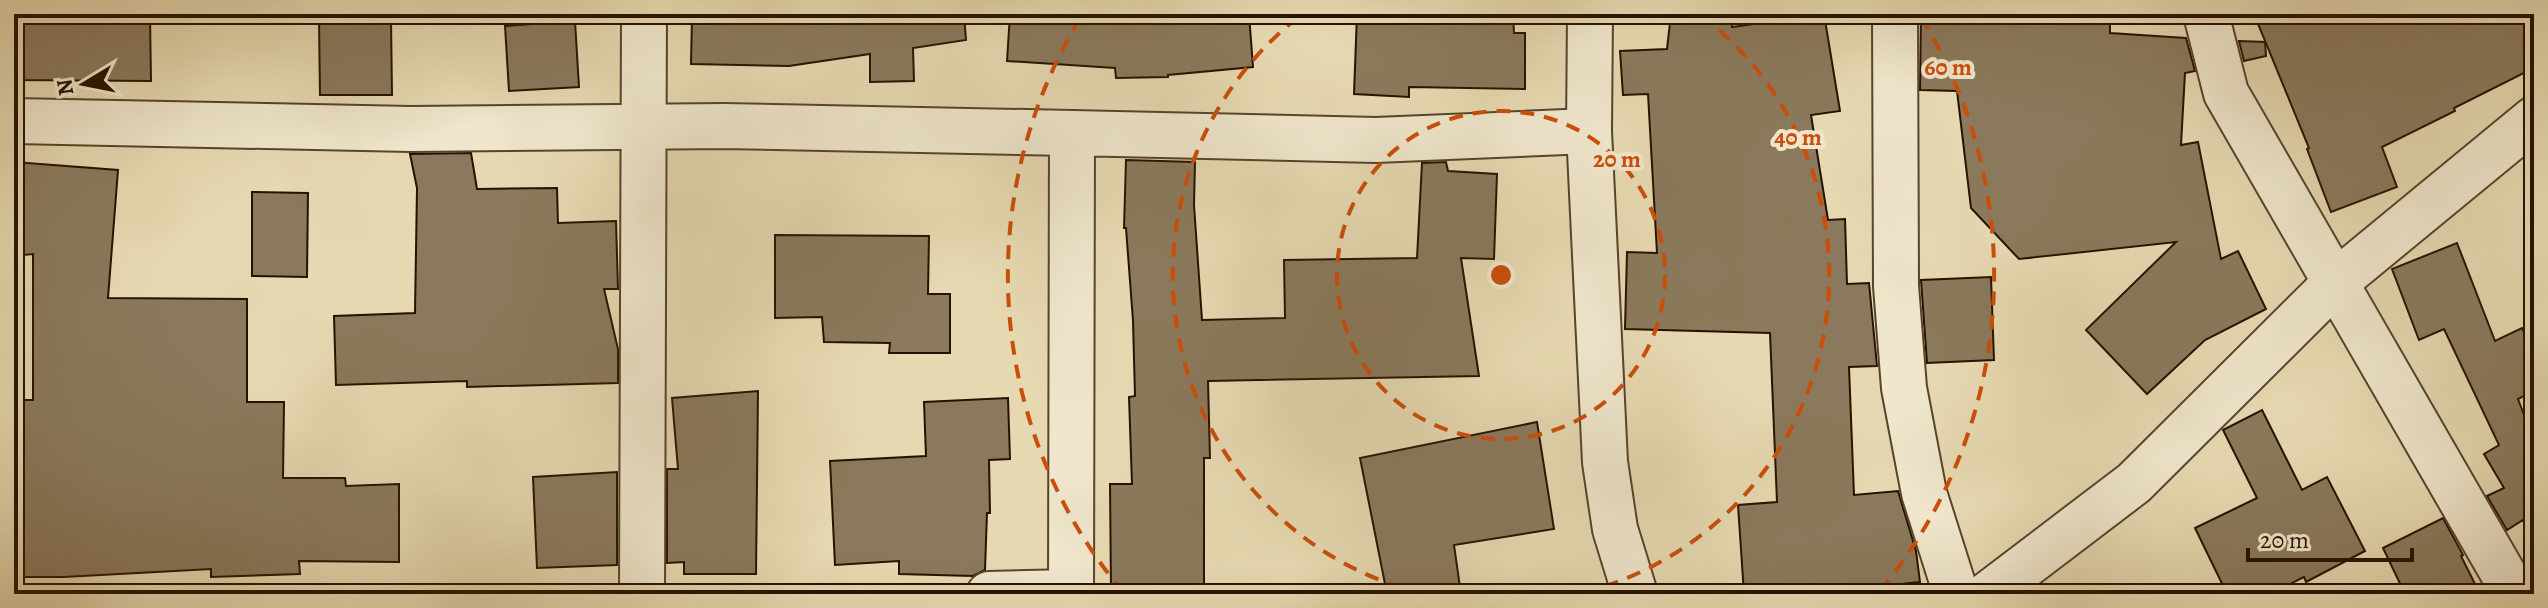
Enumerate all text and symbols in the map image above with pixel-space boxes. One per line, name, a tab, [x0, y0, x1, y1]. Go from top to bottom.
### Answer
north arrow	[44, 44, 124, 124]
text: 60 m	[1924, 51, 1972, 83]
text: N	[49, 77, 81, 98]
text: 40 m	[1774, 121, 1822, 153]
text: 20 m	[1593, 143, 1641, 175]
centre of rings	[1487, 261, 1515, 289]
scale bar	[2248, 512, 2412, 562]
text: 20 m	[2260, 524, 2309, 556]

